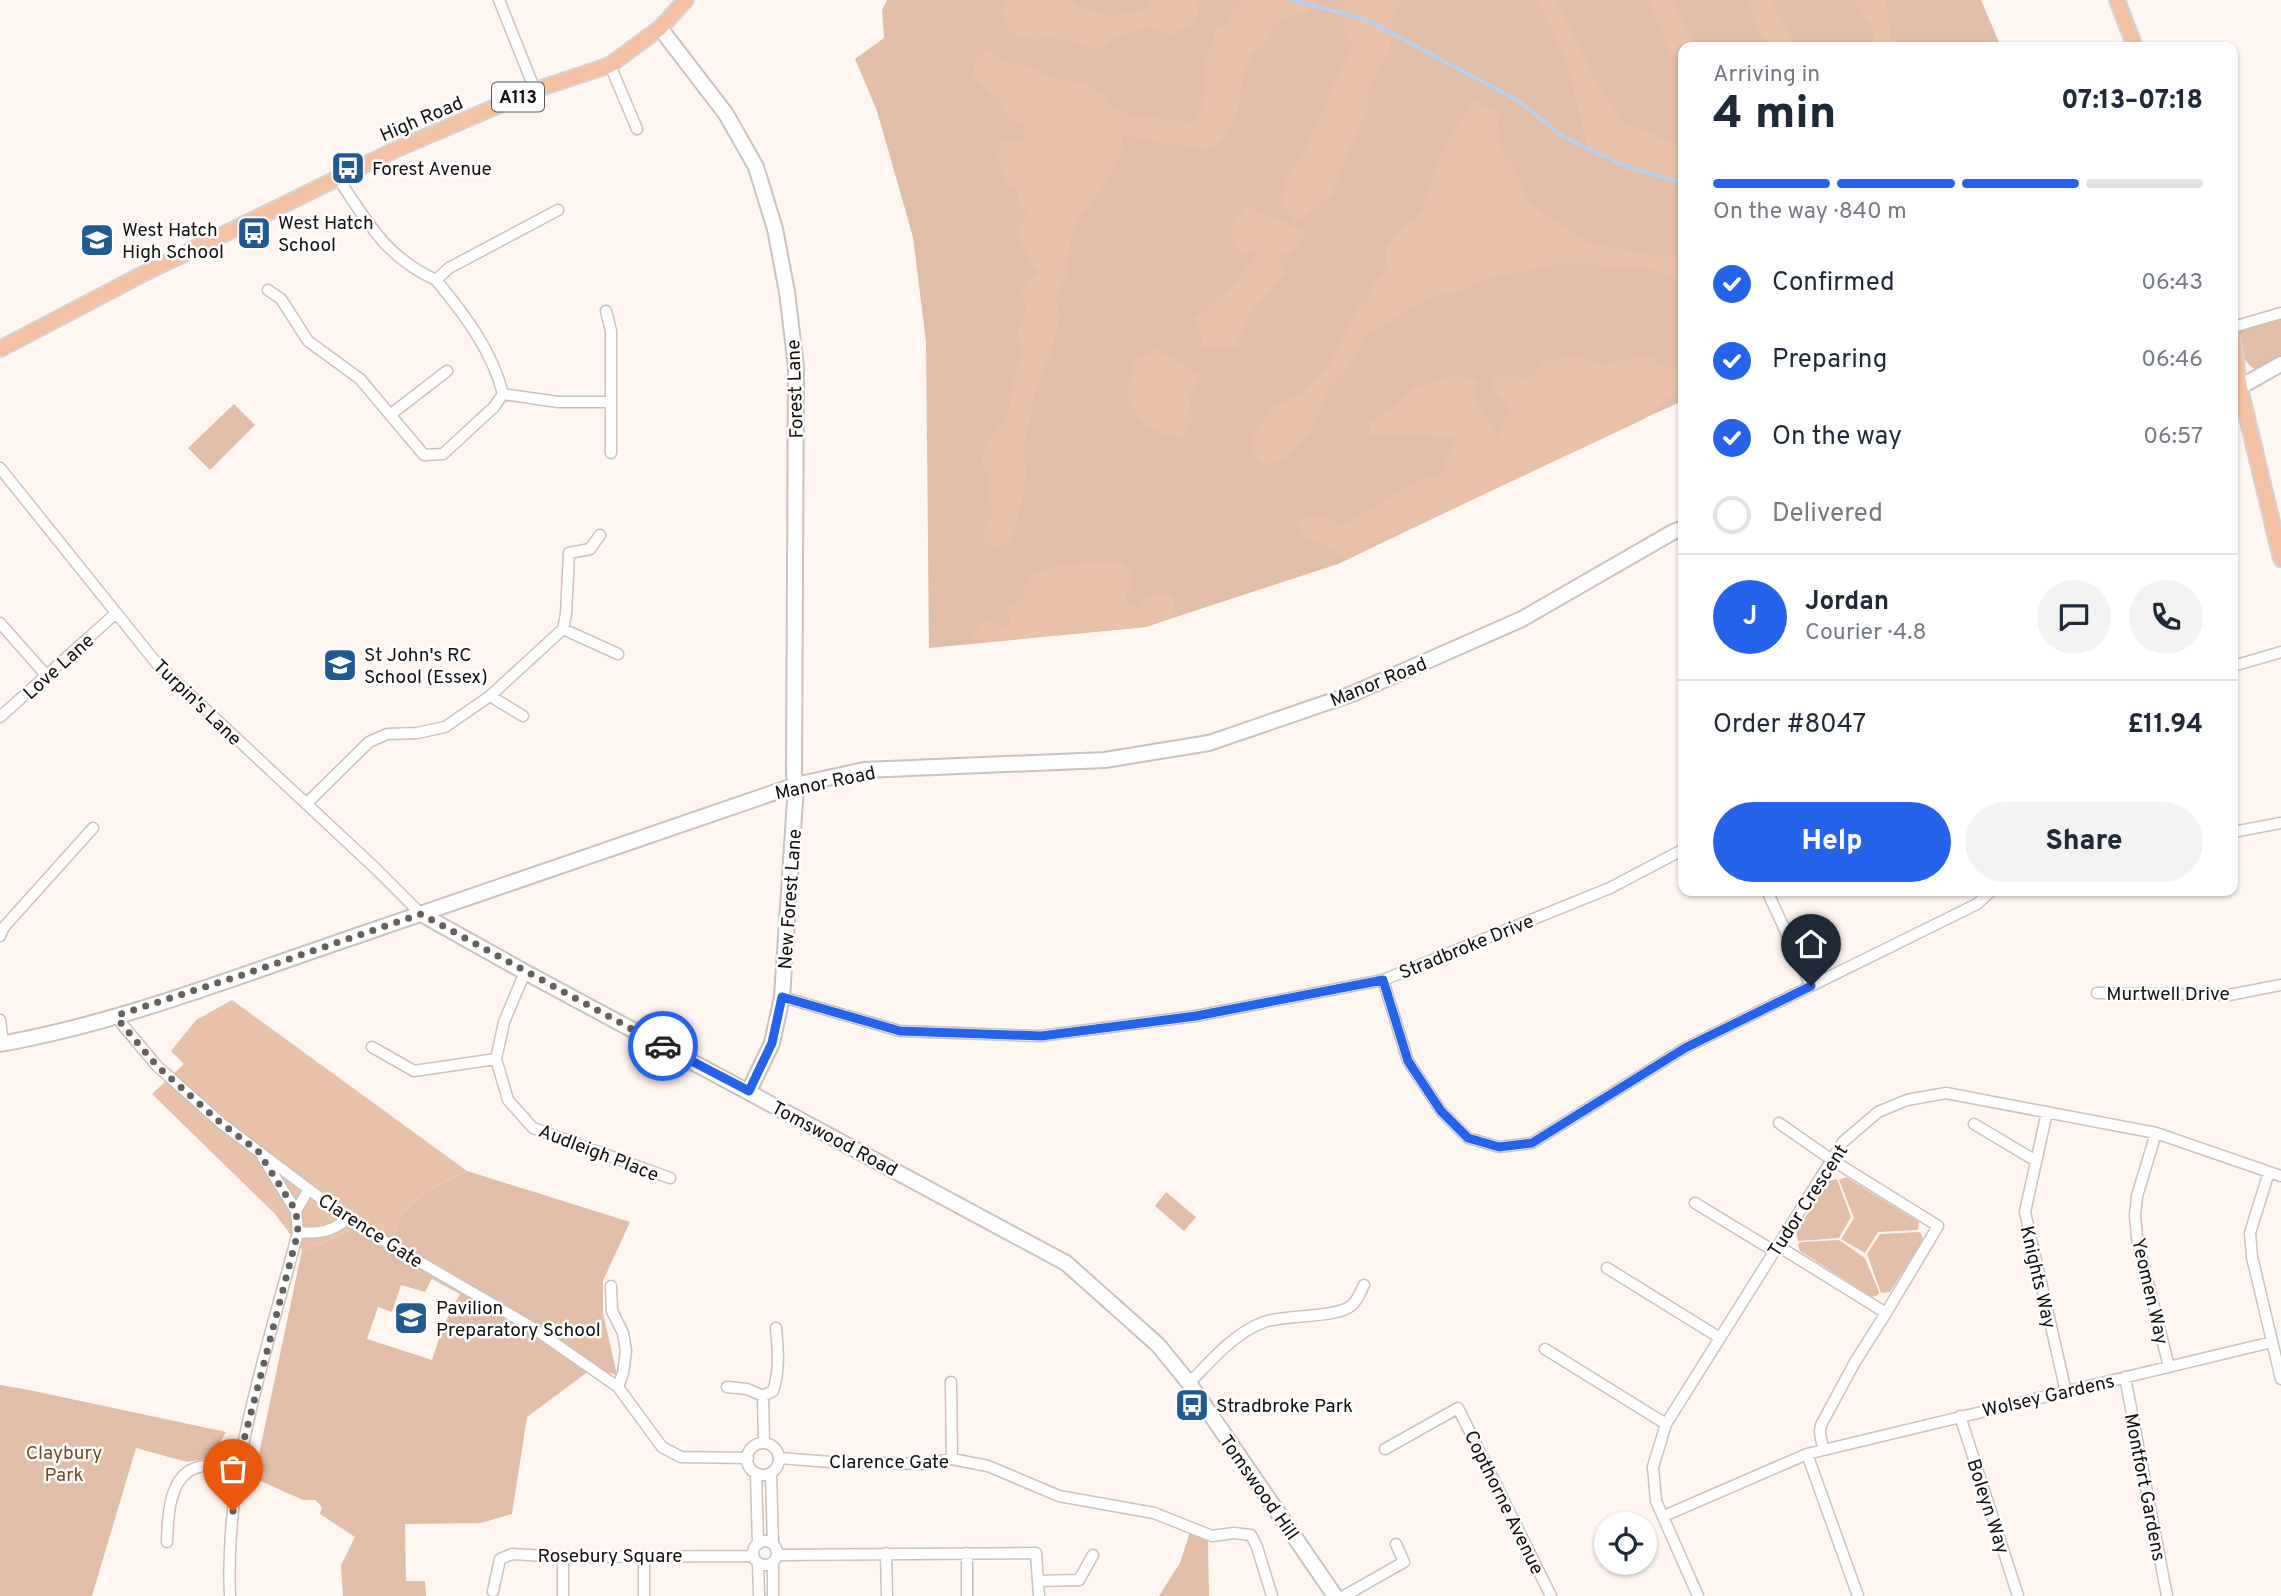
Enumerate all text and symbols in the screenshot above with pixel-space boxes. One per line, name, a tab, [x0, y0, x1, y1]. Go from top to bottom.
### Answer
text: Arriving in	[1713, 61, 1820, 90]
road number: A113	[492, 82, 544, 112]
text: 07:13–07:18	[2061, 85, 2203, 118]
text: 4 min	[1713, 86, 1837, 145]
street label: High Road	[377, 92, 467, 148]
bus stop icon: Forest Avenue	[329, 149, 367, 187]
place label: Forest Avenue	[372, 158, 492, 182]
text: On the way · 840 m	[1713, 198, 1907, 227]
place label: West Hatch School	[278, 212, 374, 258]
bus stop icon: West Hatch School	[235, 214, 273, 252]
place label: West Hatch High School	[122, 219, 224, 265]
school or university icon: West Hatch High School	[78, 221, 116, 259]
icon: check	[1713, 265, 1751, 303]
text: Confirmed	[1772, 267, 1895, 300]
text: 06:43	[2141, 269, 2203, 298]
street label: Forest Lane	[782, 339, 810, 439]
icon: check	[1713, 342, 1751, 380]
text: Preparing	[1772, 344, 1887, 377]
text: 06:46	[2141, 346, 2203, 375]
icon: check	[1713, 419, 1751, 457]
text: On the way	[1772, 421, 1902, 454]
text: 06:57	[2143, 423, 2203, 452]
text: Delivered	[1772, 498, 1883, 531]
button: chat	[2037, 580, 2111, 654]
button: phone	[2129, 580, 2203, 654]
text: Jordan	[1805, 586, 1889, 619]
text: J	[1743, 601, 1757, 634]
text: Courier · 4.8	[1805, 619, 1926, 648]
street label: Love Lane	[19, 629, 100, 706]
place label: St John's RC School (Essex)	[364, 644, 488, 690]
school or university icon: St John's RC School (Essex)	[321, 646, 359, 684]
street label: Manor Road	[1327, 653, 1431, 713]
street label: Turpin's Lane	[147, 655, 246, 752]
text: Order #8047	[1713, 709, 1866, 742]
text: £11.94	[2127, 709, 2203, 742]
street label: Manor Road	[773, 762, 878, 806]
button: Help	[1713, 802, 1951, 882]
button: Share	[1965, 802, 2203, 882]
street label: New Forest Lane	[774, 828, 808, 970]
street label: Stradbroke Drive	[1396, 910, 1537, 986]
pin	[1781, 914, 1841, 986]
icon: home	[1792, 925, 1830, 963]
street label: Murtwell Drive	[2106, 983, 2230, 1007]
courier	[628, 1011, 698, 1081]
icon: car	[644, 1027, 682, 1065]
street label: Tomswood Road	[767, 1097, 901, 1183]
street label: Audleigh Place	[535, 1120, 662, 1188]
street label: Tudor Crescent	[1763, 1140, 1854, 1262]
street label: Clarence Gate	[313, 1189, 427, 1274]
street label: Knights Way	[2014, 1224, 2061, 1331]
street label: Yeomen Way	[2125, 1236, 2173, 1347]
place label: Pavilion Preparatory School	[436, 1297, 601, 1343]
school or university icon: Pavilion Preparatory School	[392, 1299, 430, 1337]
street label: Wolsey Gardens	[1980, 1370, 2117, 1424]
bus stop icon: Stradbroke Park	[1173, 1386, 1211, 1424]
place label: Stradbroke Park	[1216, 1395, 1353, 1419]
street label: Montfort Gardens	[2118, 1412, 2170, 1563]
street label: Copthorne Avenue	[1458, 1427, 1549, 1579]
street label: Tomswood Hill	[1213, 1431, 1304, 1545]
pin	[203, 1439, 263, 1511]
park label: Claybury Park	[26, 1442, 102, 1488]
icon: bag	[214, 1450, 252, 1488]
street label: Clarence Gate	[829, 1451, 949, 1475]
street label: Boleyn Way	[1960, 1456, 2014, 1557]
map controls	[1594, 1512, 1657, 1575]
button: locate	[1594, 1512, 1657, 1575]
street label: Rosebury Square	[537, 1545, 683, 1569]

